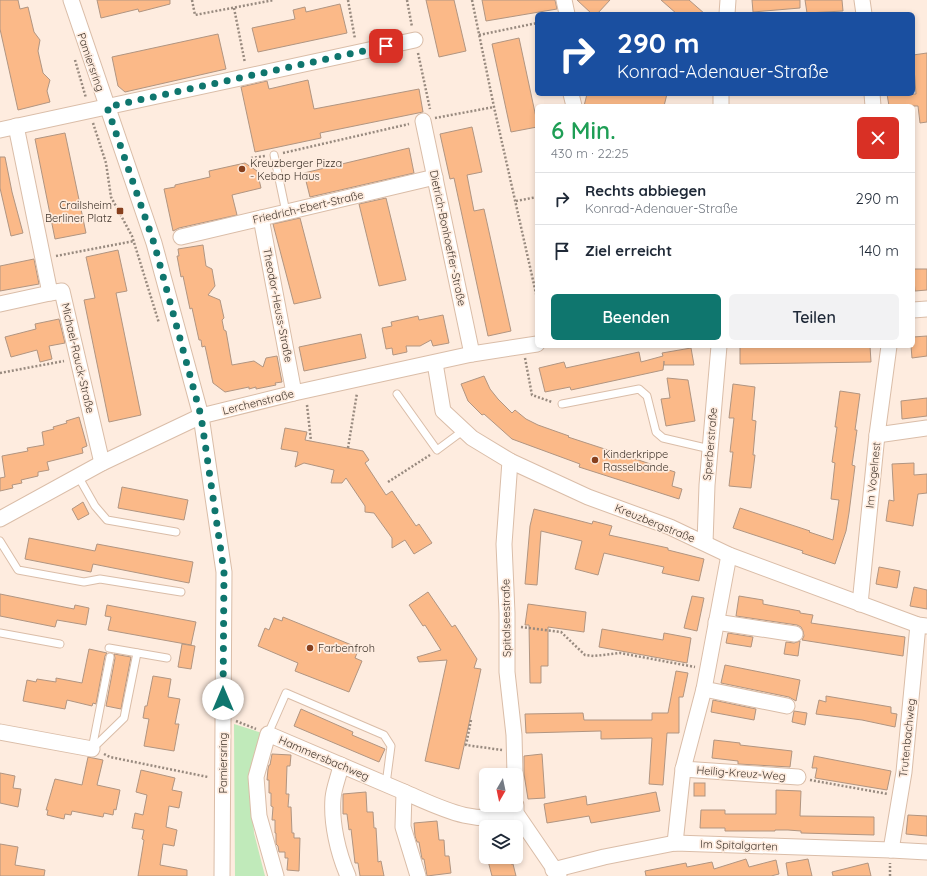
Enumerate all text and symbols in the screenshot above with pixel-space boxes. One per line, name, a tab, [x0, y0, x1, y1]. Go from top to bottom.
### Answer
text: 290 m	[617, 25, 700, 60]
icon: right	[551, 28, 603, 80]
pin	[369, 29, 403, 63]
street label: Pamiersring	[74, 31, 108, 93]
icon: arrive	[375, 35, 397, 57]
text: Konrad-Adenauer-Straße	[617, 60, 829, 83]
text: 6 Min.	[551, 115, 616, 145]
button: close	[857, 117, 899, 159]
text: 430 m · 22:25	[551, 145, 629, 161]
place label: Kreuzberger Pizza - Kebap Haus	[250, 156, 342, 183]
marker: Kreuzberger Pizza - Kebap Haus	[237, 164, 247, 174]
street label: Dietrich-Bonhoeffer-Straße	[427, 169, 469, 307]
text: Rechts abbiegen	[585, 181, 706, 200]
street label: Friedrich-Ebert-Straße	[251, 187, 365, 227]
icon: right	[551, 188, 573, 210]
text: 290 m	[856, 189, 899, 208]
place label: Crailsheim Berliner Platz	[45, 198, 112, 225]
text: Konrad-Adenauer-Straße	[585, 200, 738, 216]
marker: Crailsheim Berliner Platz	[115, 206, 125, 216]
icon: arrive	[551, 240, 573, 262]
text: Ziel erreicht	[585, 241, 672, 260]
text: 140 m	[859, 241, 899, 260]
street label: Theodor-Heuss-Straße	[260, 247, 296, 363]
button: Beenden	[551, 294, 721, 340]
button: Teilen	[729, 294, 899, 340]
street label: Michael-Rauck-Straße	[58, 301, 98, 415]
street label: Lerchenstraße	[221, 386, 295, 418]
street label: Sperberstraße	[700, 407, 720, 481]
street label: Im Vogelnest	[863, 441, 883, 509]
place label: Kinderkrippe Rasselbande	[603, 447, 669, 474]
marker: Kinderkrippe Rasselbande	[590, 455, 600, 465]
street label: Kreuzbergstraße	[613, 501, 697, 545]
street label: Spitalseestraße	[498, 579, 514, 657]
place label: Farbenfroh	[318, 641, 375, 655]
marker: Farbenfroh	[305, 643, 315, 653]
position arrow	[202, 678, 244, 720]
street label: Trutenbachweg	[896, 698, 918, 778]
street label: Pamiersring	[216, 733, 230, 793]
street label: Hammersbachweg	[277, 733, 371, 783]
street label: Heilig-Kreuz-Weg	[696, 763, 786, 783]
north arrow	[479, 768, 523, 812]
map controls	[479, 768, 523, 864]
button: layers	[479, 820, 523, 864]
street label: Im Spitalgarten	[700, 837, 778, 853]

